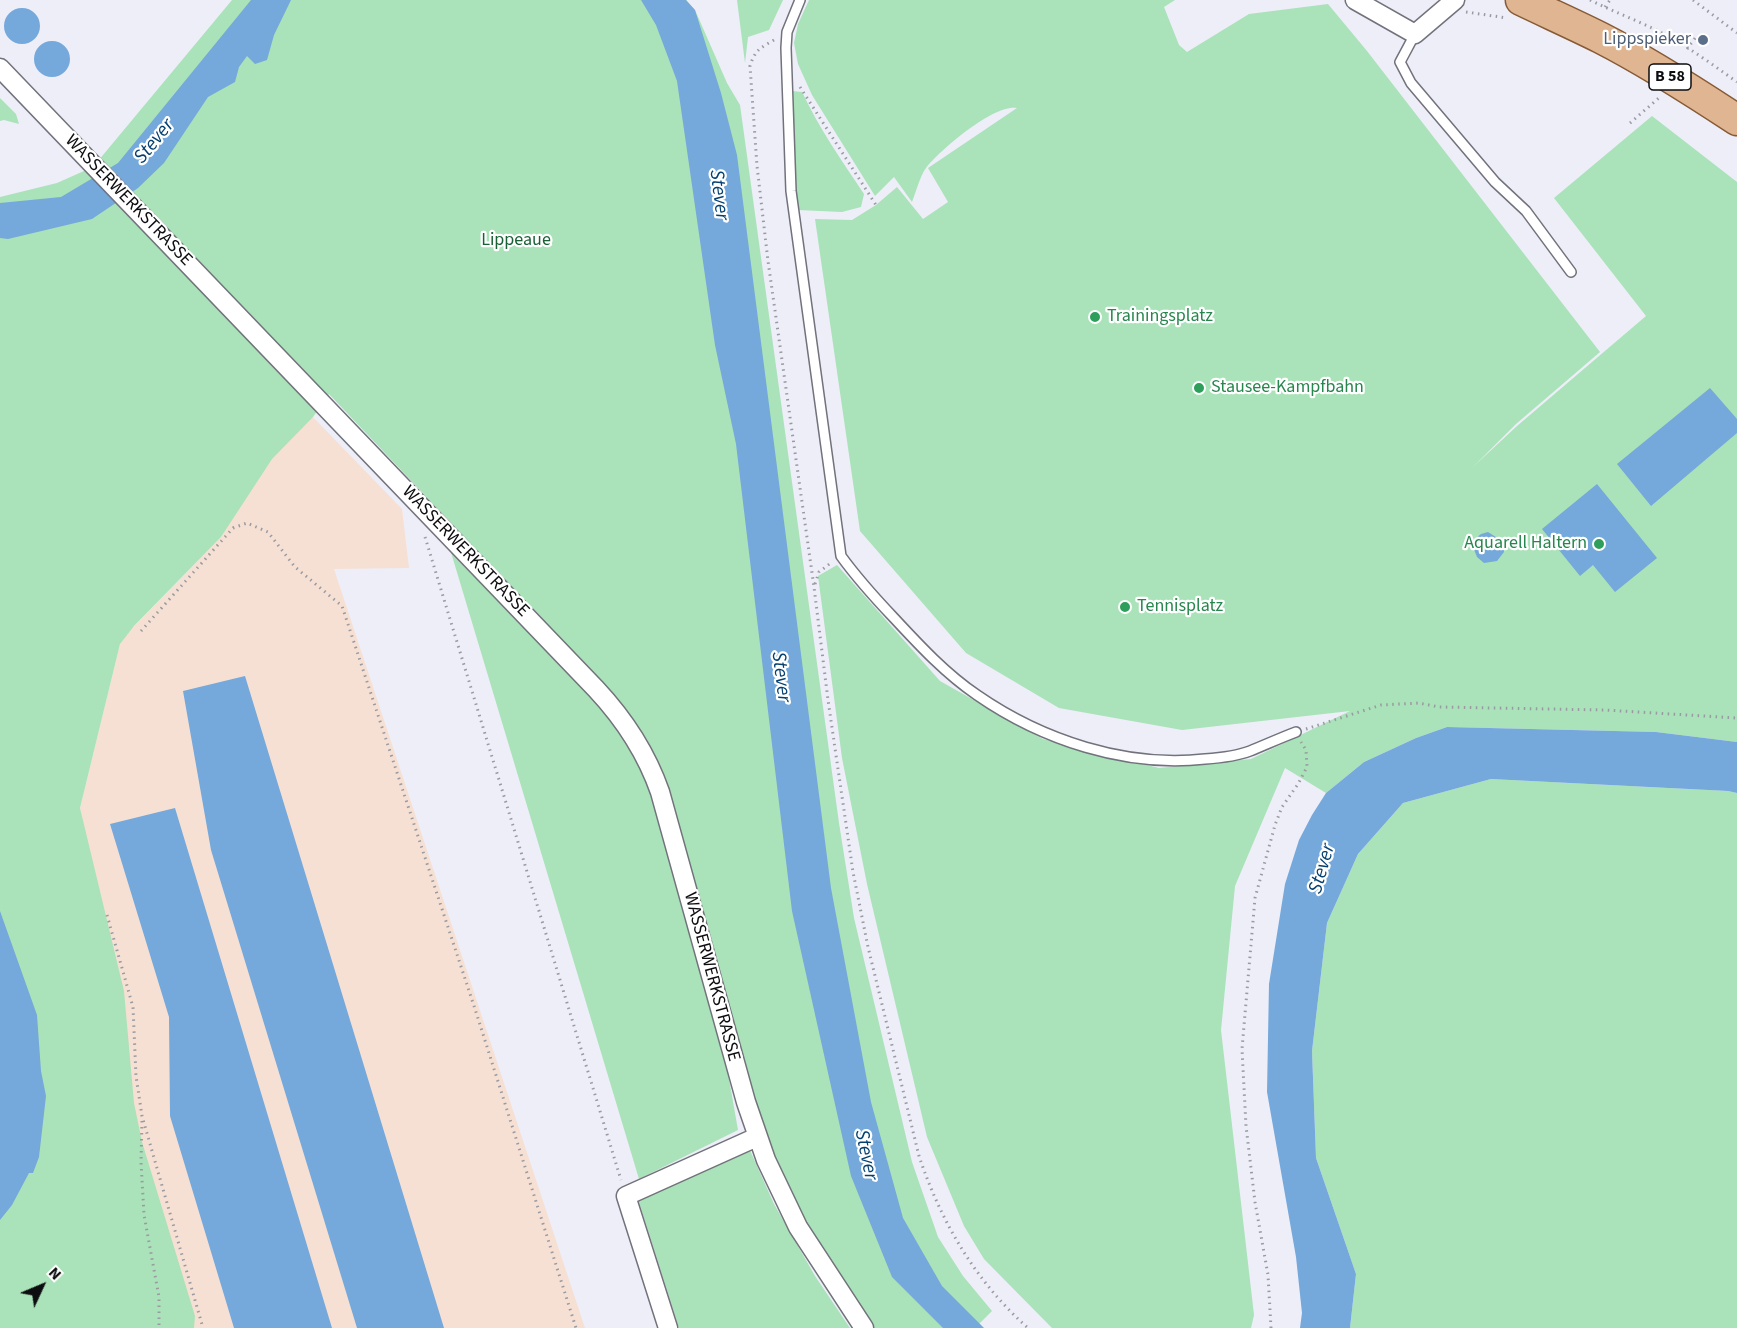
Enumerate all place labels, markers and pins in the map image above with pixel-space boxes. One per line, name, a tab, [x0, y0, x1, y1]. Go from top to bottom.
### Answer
place label: Lippspieker	[1603, 29, 1691, 51]
marker: Lippspieker	[1696, 33, 1710, 47]
place label: Trainingsplatz	[1107, 306, 1213, 328]
marker: Trainingsplatz	[1088, 310, 1102, 324]
place label: Stausee-Kampfbahn	[1211, 377, 1364, 399]
marker: Stausee-Kampfbahn	[1192, 381, 1206, 395]
place label: Aquarell Haltern	[1464, 533, 1587, 555]
marker: Aquarell Haltern	[1592, 537, 1606, 551]
place label: Tennisplatz	[1137, 596, 1223, 618]
marker: Tennisplatz	[1118, 600, 1132, 614]

